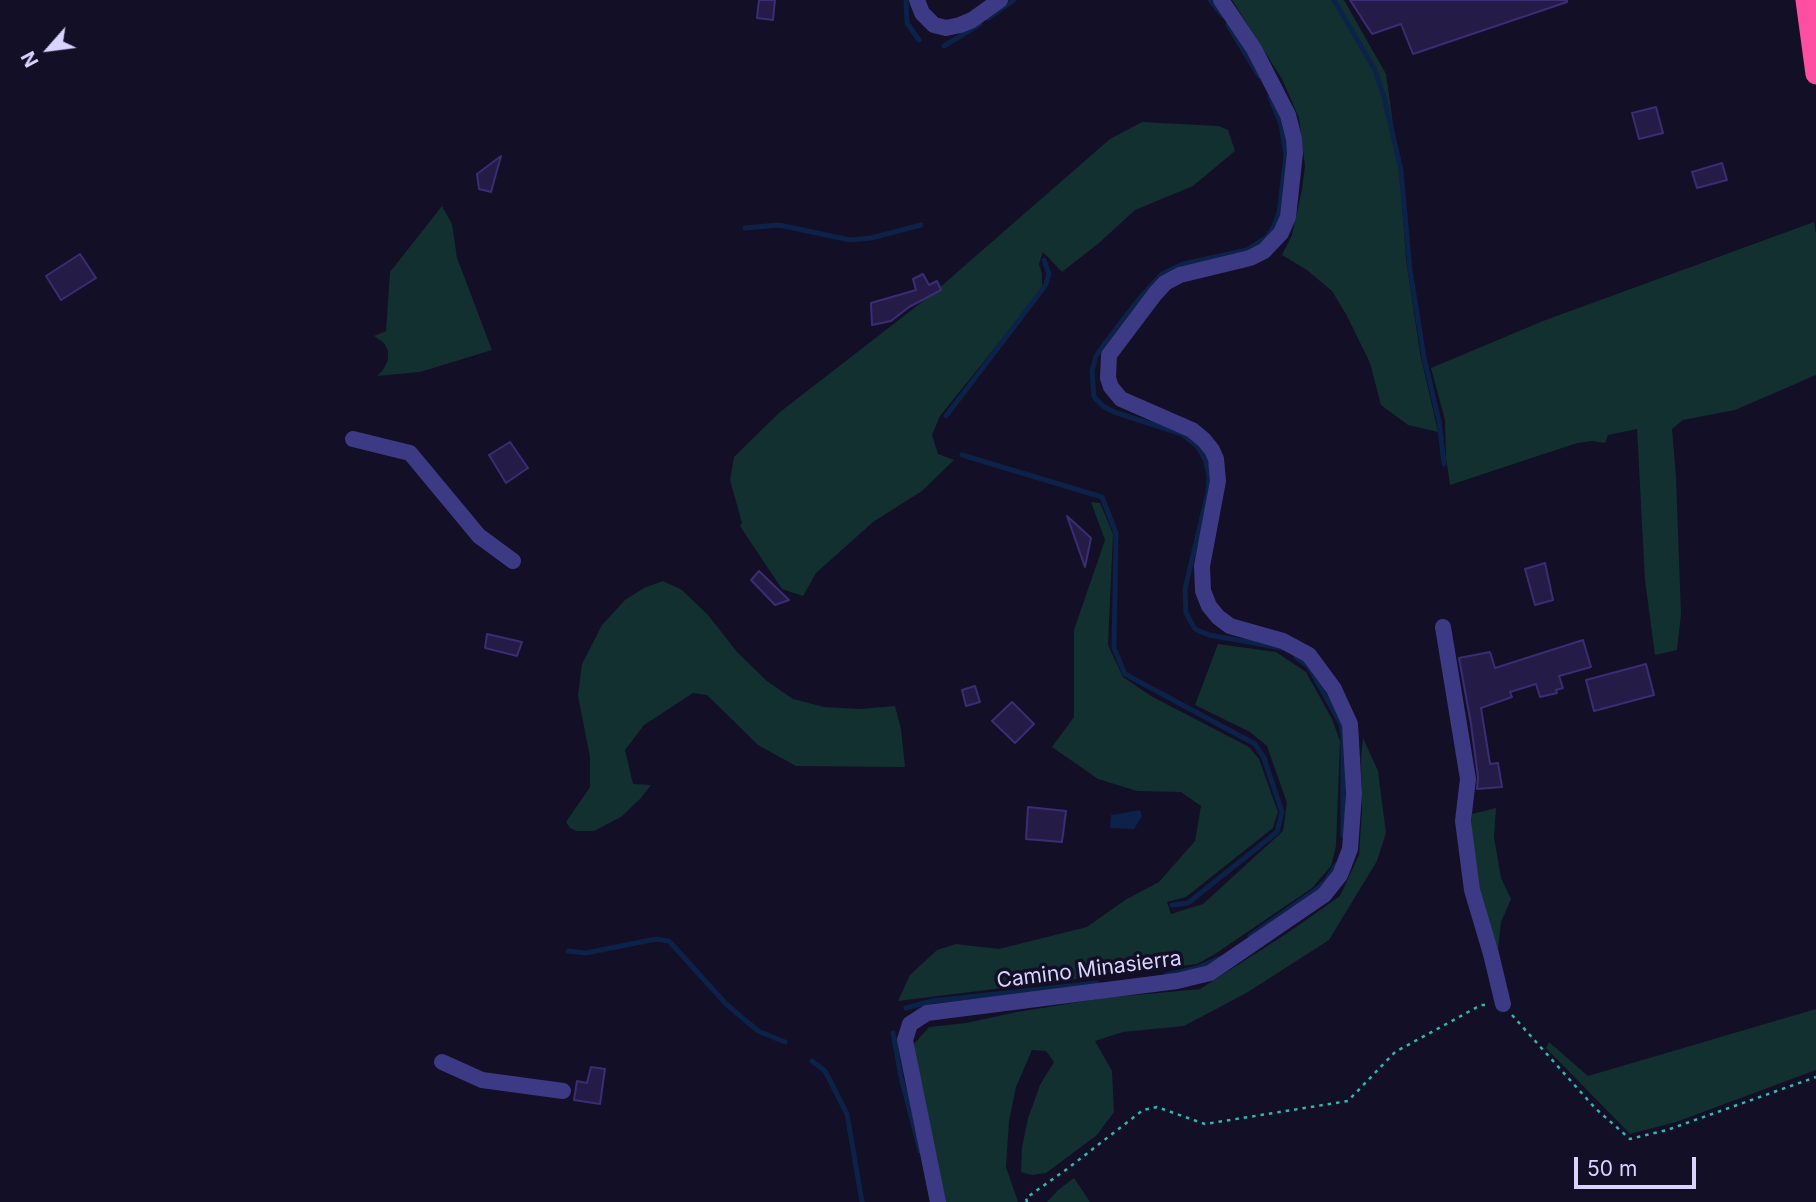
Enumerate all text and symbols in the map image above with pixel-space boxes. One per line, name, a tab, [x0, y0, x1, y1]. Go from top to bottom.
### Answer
north arrow	[14, 14, 84, 84]
text: N	[16, 47, 44, 71]
street label: Camino Minasierra	[995, 946, 1183, 994]
scale bar	[1578, 1142, 1700, 1186]
text: 50 m	[1587, 1156, 1637, 1181]

